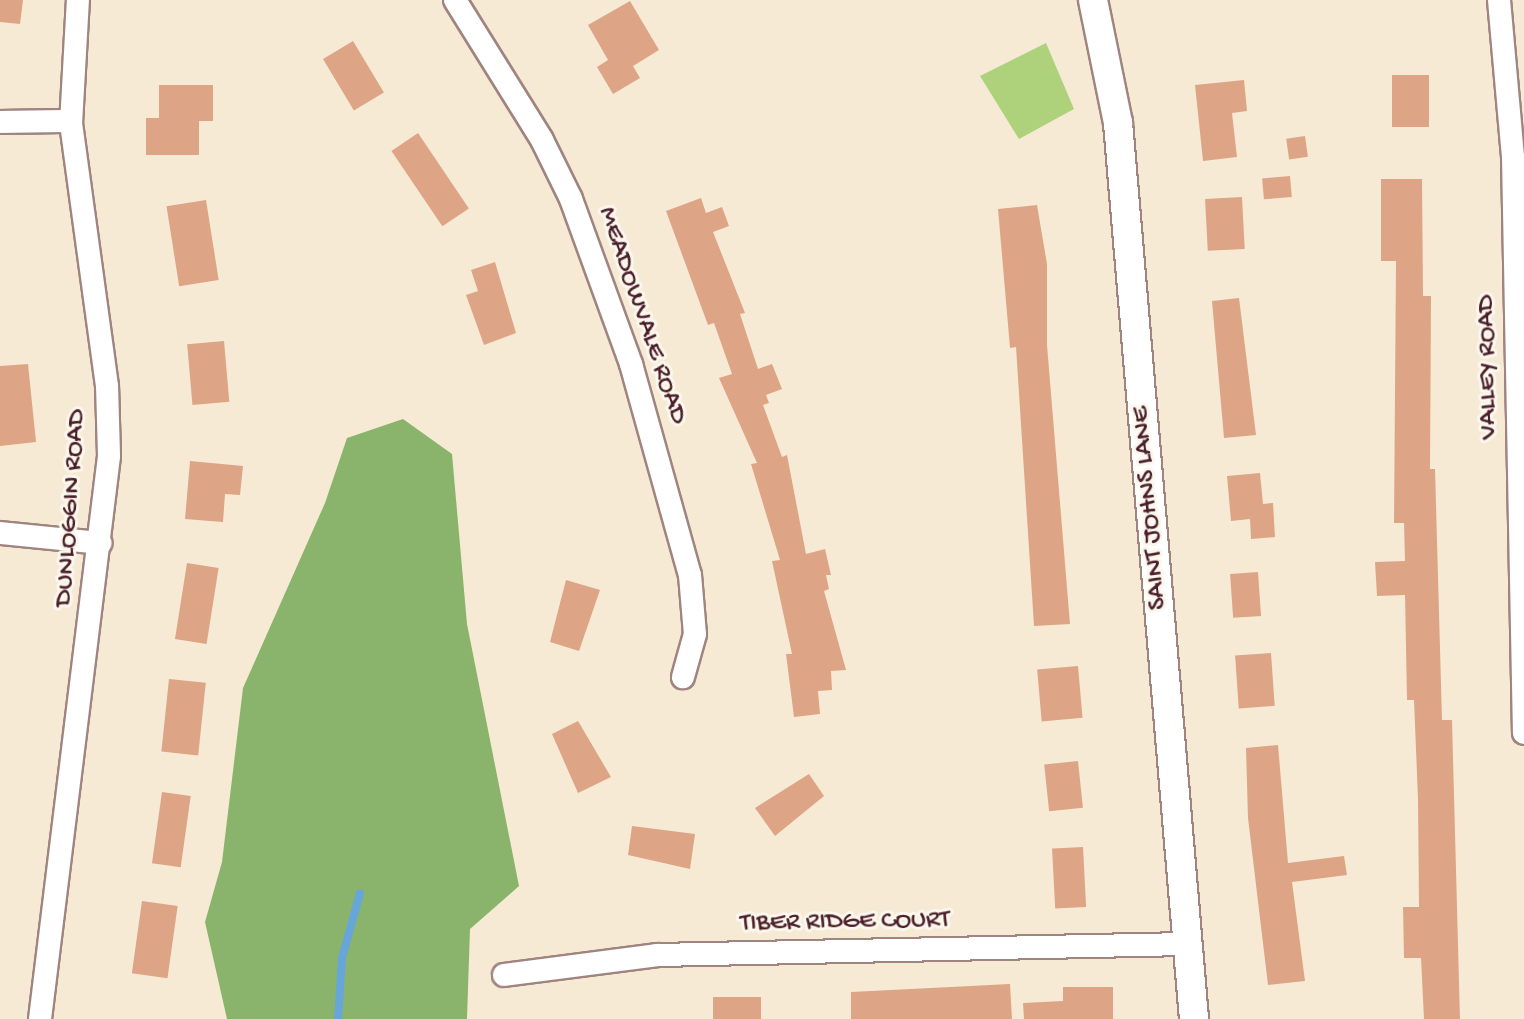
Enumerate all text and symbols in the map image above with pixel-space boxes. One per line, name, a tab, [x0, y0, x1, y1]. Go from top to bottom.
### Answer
street label: MEADOWVALE ROAD	[589, 203, 693, 429]
street label: VALLEY ROAD	[1472, 294, 1506, 440]
street label: SAINT JOHNS LANE	[1127, 405, 1175, 611]
street label: DUNLOGGIN ROAD	[50, 408, 94, 608]
street label: TIBER RIDGE COURT	[740, 906, 950, 940]

